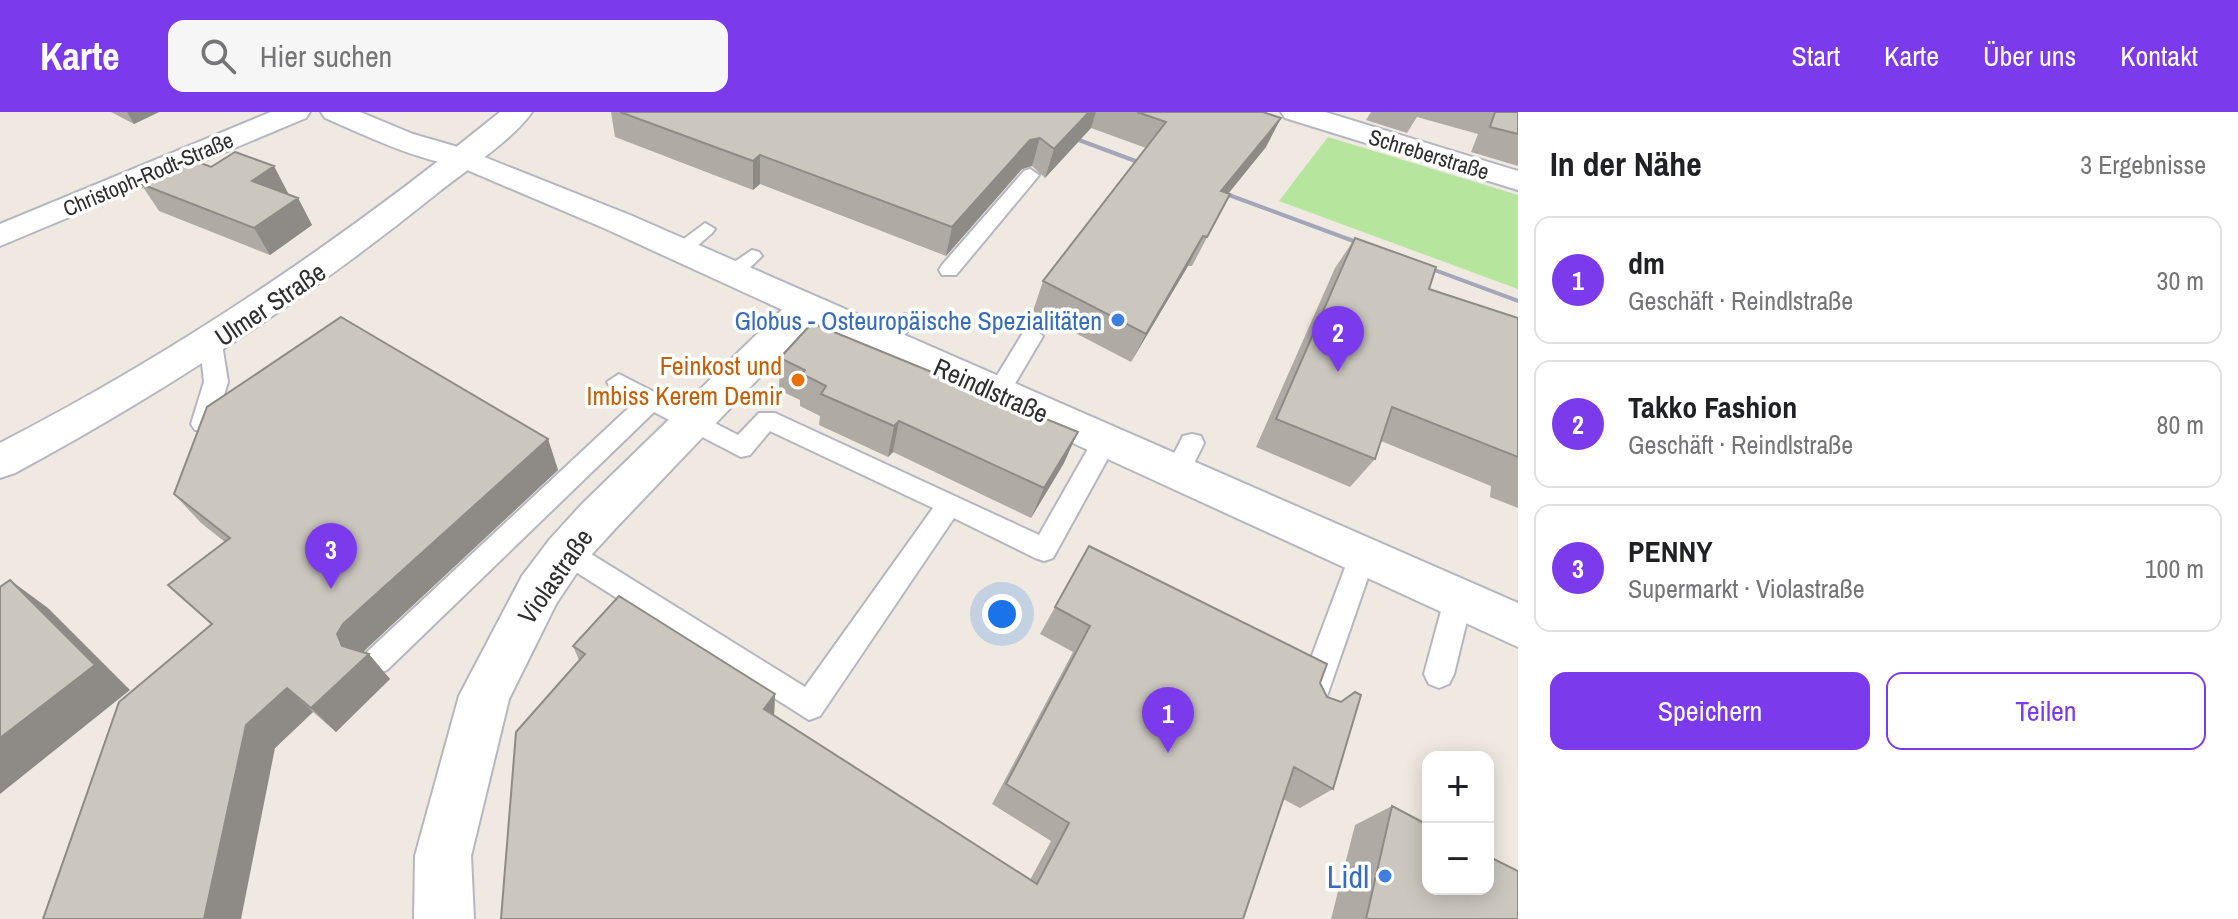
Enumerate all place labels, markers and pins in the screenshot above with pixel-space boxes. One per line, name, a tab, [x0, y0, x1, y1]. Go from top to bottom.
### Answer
place label: Globus - Osteuropäische Spezialitäten	[735, 303, 1102, 338]
pin: 2	[1312, 306, 1364, 372]
marker: Globus - Osteuropäische Spezialitäten	[1109, 311, 1127, 329]
place label: Feinkost und Imbiss Kerem Demir	[587, 348, 782, 413]
marker: Feinkost und Imbiss Kerem Demir	[789, 371, 807, 389]
pin: 3	[305, 523, 357, 589]
pin: 1	[1142, 687, 1194, 753]
place label: Lidl	[1327, 855, 1369, 898]
marker: Lidl	[1376, 867, 1394, 885]

